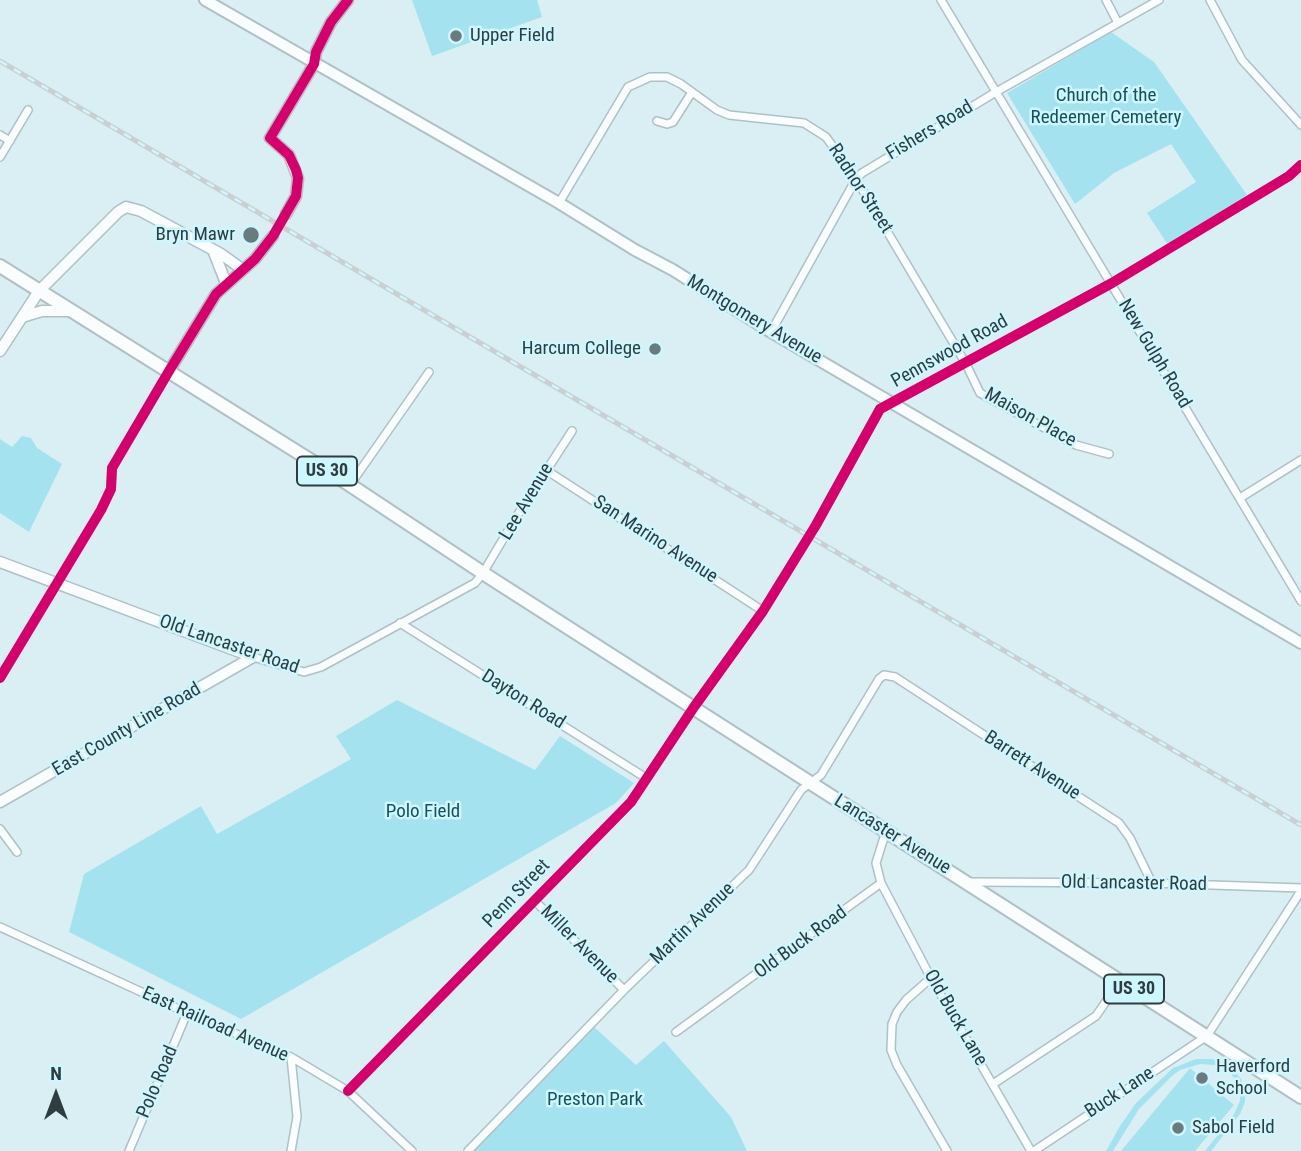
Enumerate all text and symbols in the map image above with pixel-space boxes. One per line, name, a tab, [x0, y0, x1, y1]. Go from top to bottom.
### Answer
place label: Upper Field	[470, 25, 555, 47]
marker: Upper Field	[448, 28, 464, 44]
park label: Church of the Redeemer Cemetery	[1031, 85, 1181, 129]
street label: Fishers Road	[882, 96, 978, 166]
street label: Radnor Street	[823, 140, 897, 238]
place label: Bryn Mawr	[156, 224, 235, 246]
marker: Bryn Mawr	[241, 225, 261, 245]
street label: Montgomery Avenue	[682, 271, 826, 369]
street label: New Gulph Road	[1112, 295, 1196, 413]
street label: Pennswood Road	[888, 311, 1012, 393]
place label: Harcum College	[522, 338, 641, 360]
marker: Harcum College	[647, 341, 663, 357]
street label: Maison Place	[980, 383, 1080, 453]
road number: US 30	[297, 457, 357, 486]
street label: Lee Avenue	[495, 459, 559, 545]
street label: San Marino Avenue	[588, 491, 722, 589]
street label: Old Lancaster Road	[156, 610, 302, 680]
street label: Dayton Road	[477, 665, 569, 735]
street label: East County Line Road	[49, 678, 205, 782]
street label: Barrett Avenue	[980, 726, 1084, 806]
street label: Lancaster Avenue	[829, 790, 955, 880]
park label: Polo Field	[386, 801, 460, 823]
street label: Penn Street	[479, 855, 555, 933]
street label: Old Lancaster Road	[1061, 871, 1207, 897]
street label: Martin Avenue	[646, 878, 740, 970]
street label: Miller Avenue	[535, 901, 623, 989]
street label: Old Buck Road	[750, 902, 852, 984]
street label: Old Buck Lane	[918, 966, 992, 1070]
road number: US 30	[1104, 974, 1164, 1004]
street label: East Railroad Avenue	[138, 982, 292, 1068]
street label: Polo Road	[133, 1042, 183, 1122]
place label: Haverford School	[1216, 1056, 1290, 1100]
north arrow	[21, 1060, 91, 1130]
text: N	[50, 1062, 62, 1085]
street label: Buck Lane	[1081, 1062, 1159, 1124]
marker: Haverford School	[1194, 1070, 1210, 1086]
park label: Preston Park	[547, 1089, 643, 1111]
place label: Sabol Field	[1192, 1117, 1275, 1139]
marker: Sabol Field	[1170, 1120, 1186, 1136]

